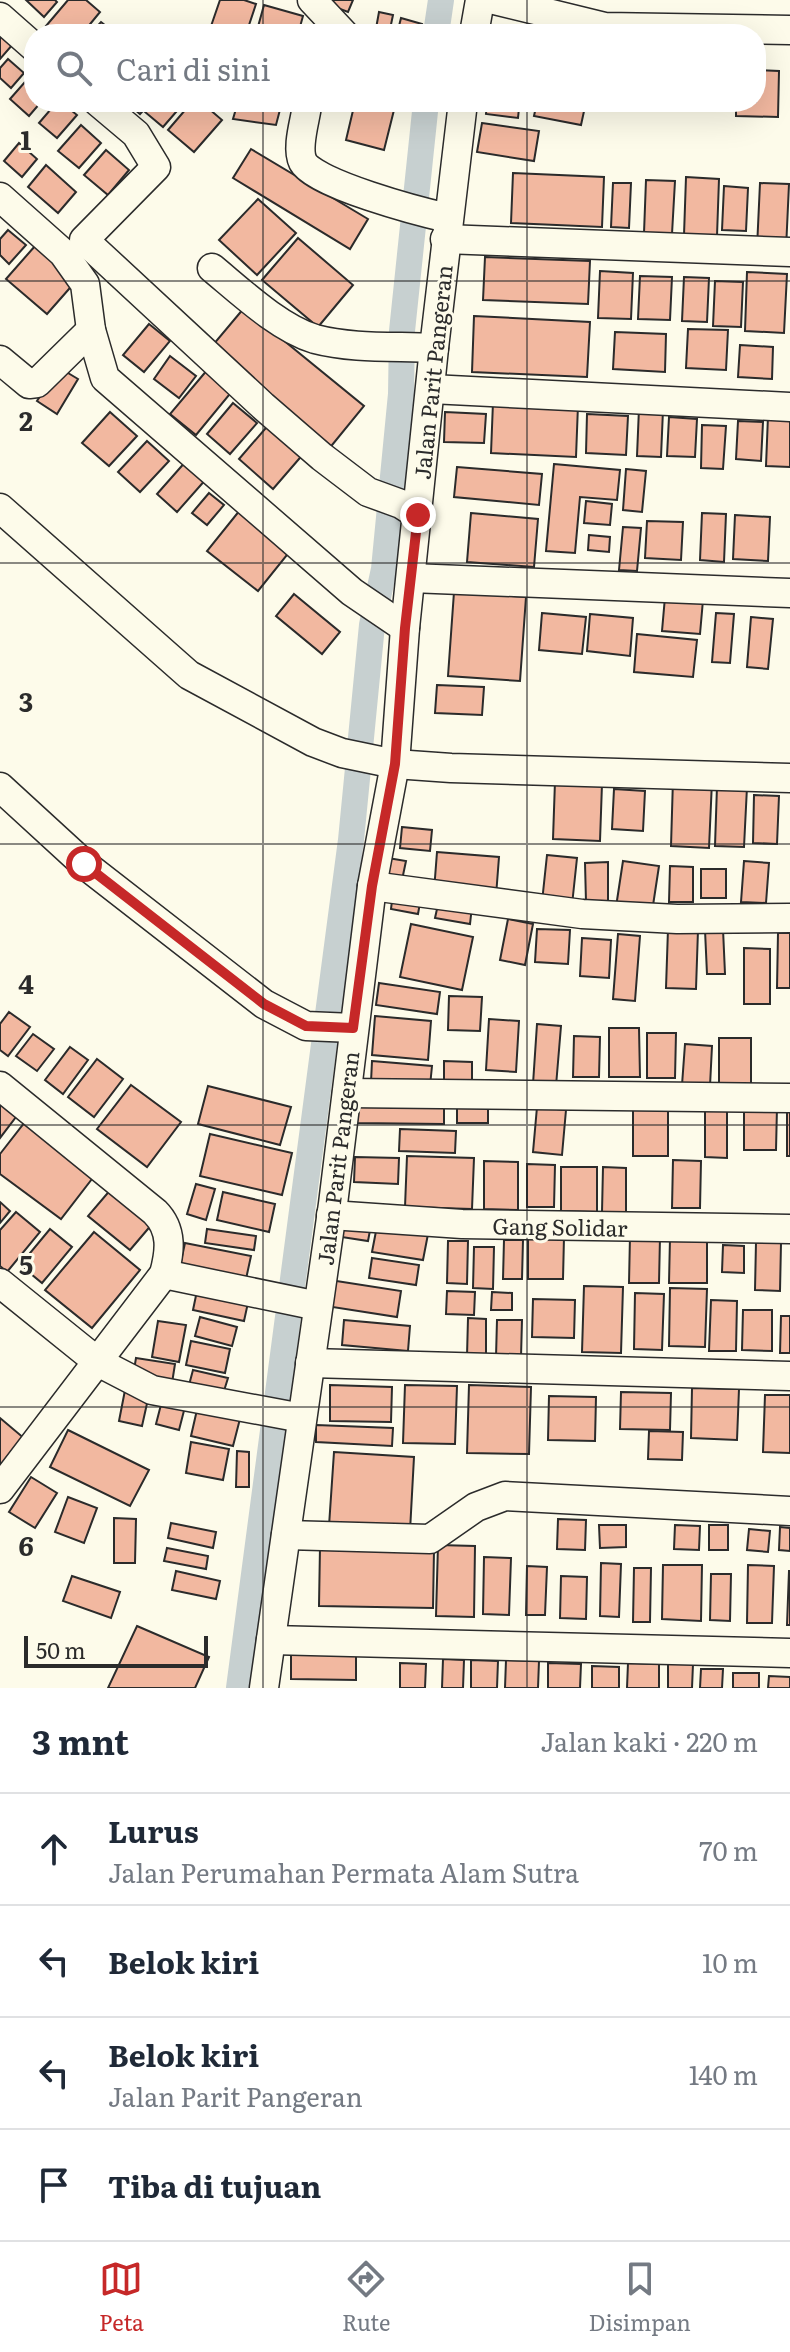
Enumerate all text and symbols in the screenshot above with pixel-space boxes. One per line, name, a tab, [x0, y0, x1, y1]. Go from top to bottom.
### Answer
search box	[24, 24, 766, 112]
icon: search	[52, 46, 96, 90]
text: Cari di sini	[116, 46, 270, 90]
text: 1	[21, 119, 32, 158]
street label: Jalan Parit Pangeran	[404, 263, 460, 481]
text: 2	[19, 400, 33, 439]
route end	[400, 497, 436, 533]
text: 3	[19, 681, 33, 720]
route start	[66, 846, 102, 882]
text: 4	[18, 963, 34, 1002]
street label: Jalan Parit Pangeran	[307, 1049, 367, 1267]
street label: Gang Solidar	[492, 1208, 629, 1244]
text: 5	[19, 1244, 33, 1283]
text: 6	[18, 1525, 34, 1564]
scale bar	[24, 1632, 208, 1668]
text: 50 m	[36, 1633, 86, 1666]
text: 3 mnt	[32, 1715, 129, 1765]
text: Jalan kaki · 220 m	[540, 1721, 758, 1760]
text: Lurus	[108, 1808, 199, 1852]
icon: ahead	[32, 1827, 76, 1871]
text: 70 m	[699, 1830, 758, 1869]
text: Jalan Perumahan Permata Alam Sutra	[108, 1852, 579, 1891]
icon: left	[32, 1939, 76, 1983]
text: Belok kiri	[108, 1939, 259, 1983]
text: 10 m	[702, 1942, 758, 1981]
text: Belok kiri	[108, 2032, 259, 2076]
icon: left	[32, 2051, 76, 2095]
text: 140 m	[689, 2054, 758, 2093]
text: Jalan Parit Pangeran	[108, 2076, 363, 2115]
icon: arrive	[32, 2163, 76, 2207]
text: Tiba di tujuan	[108, 2163, 321, 2207]
tab: Peta	[99, 2257, 144, 2338]
tab: Rute	[342, 2257, 390, 2338]
tab: Disimpan	[589, 2257, 691, 2338]

